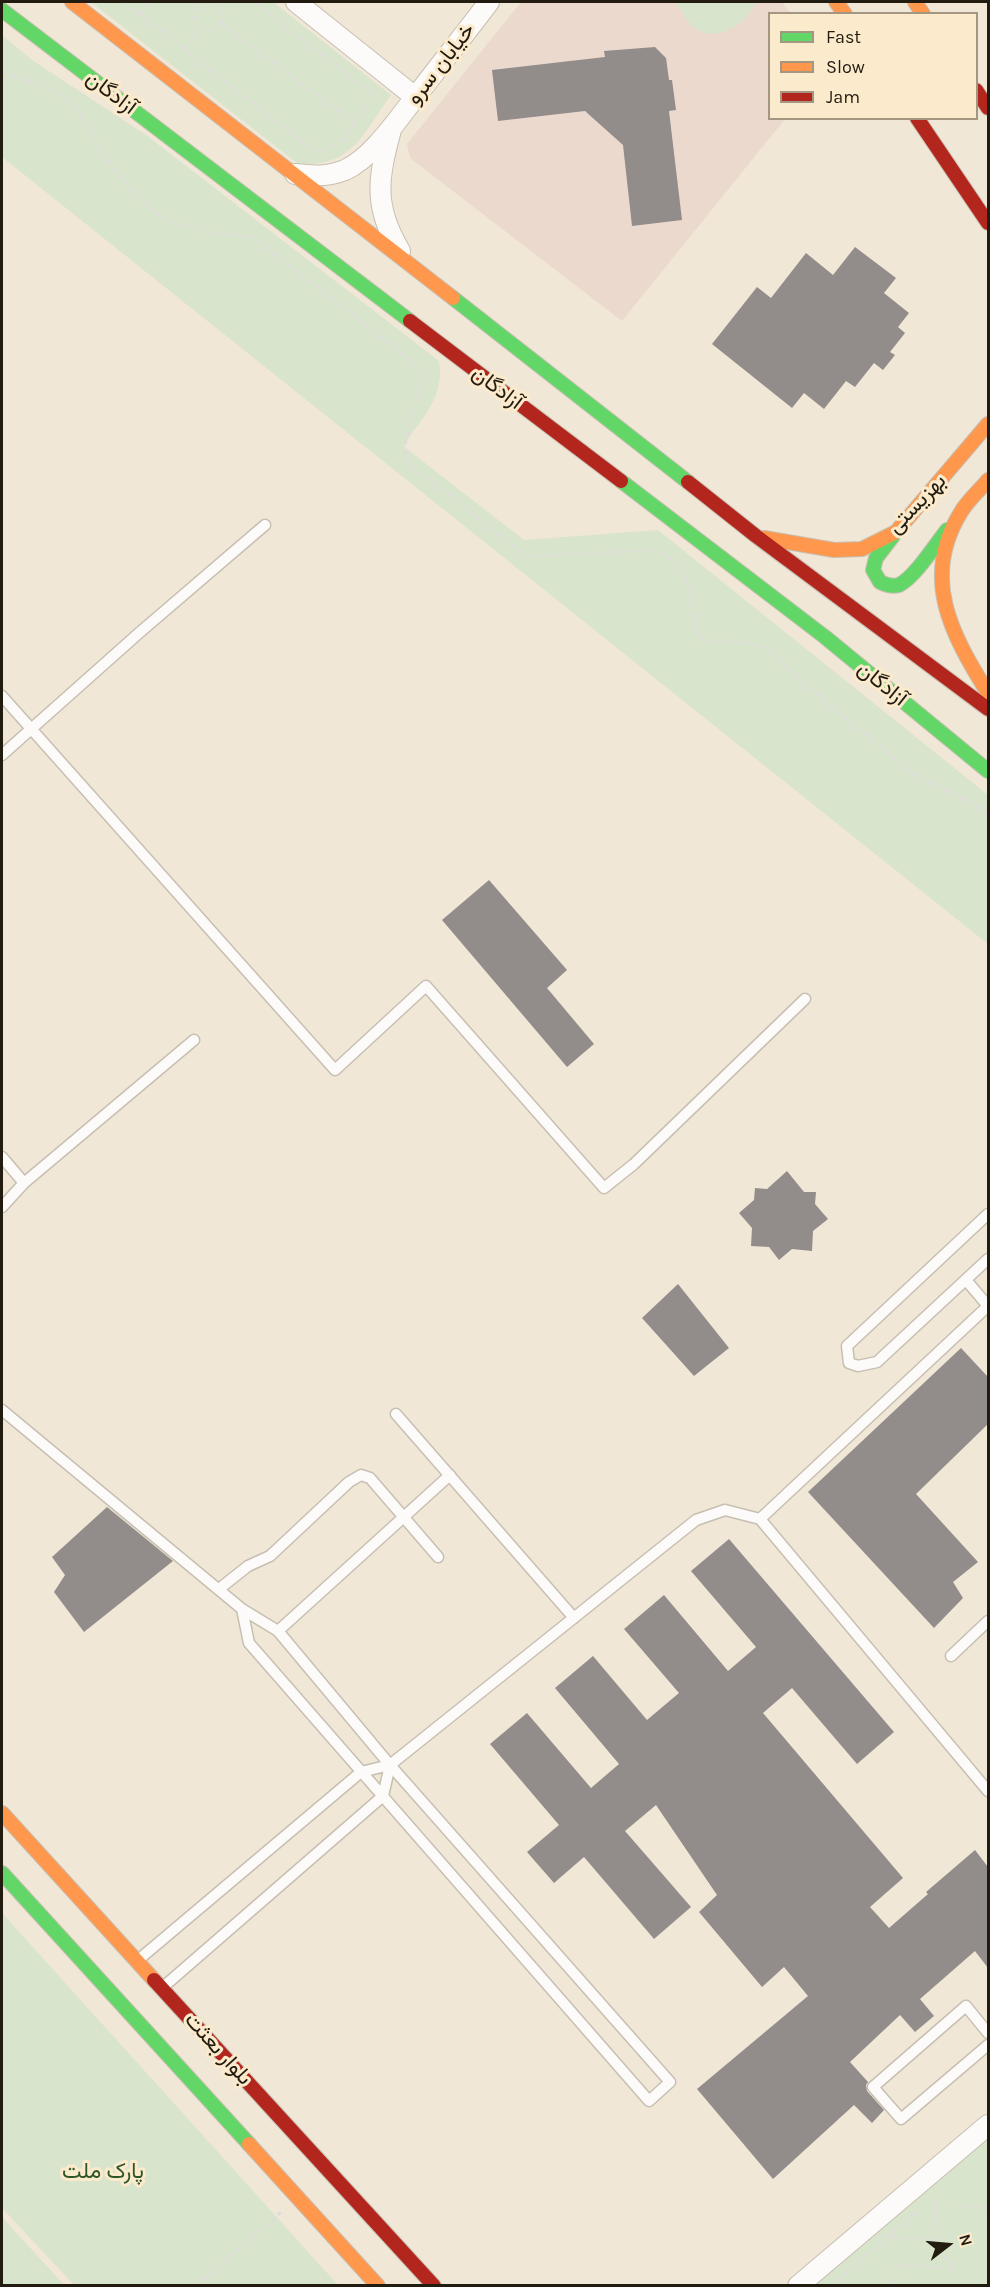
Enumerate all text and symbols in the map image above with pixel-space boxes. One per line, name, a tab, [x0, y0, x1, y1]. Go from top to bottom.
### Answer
legend	[768, 12, 978, 120]
street label: خیابان سرو	[401, 18, 481, 110]
text: Fast	[826, 26, 861, 48]
text: Slow	[826, 56, 865, 78]
street label: آزادگان	[80, 65, 142, 121]
text: Jam	[826, 86, 860, 108]
street label: آزادگان	[466, 360, 528, 416]
street label: بهزیستی	[882, 468, 952, 540]
street label: آزادگان	[852, 656, 912, 712]
street label: بلوار بعثت	[179, 2007, 257, 2091]
park label: پارک ملت	[62, 2159, 144, 2185]
north arrow	[918, 2215, 978, 2275]
text: N	[955, 2232, 976, 2248]

